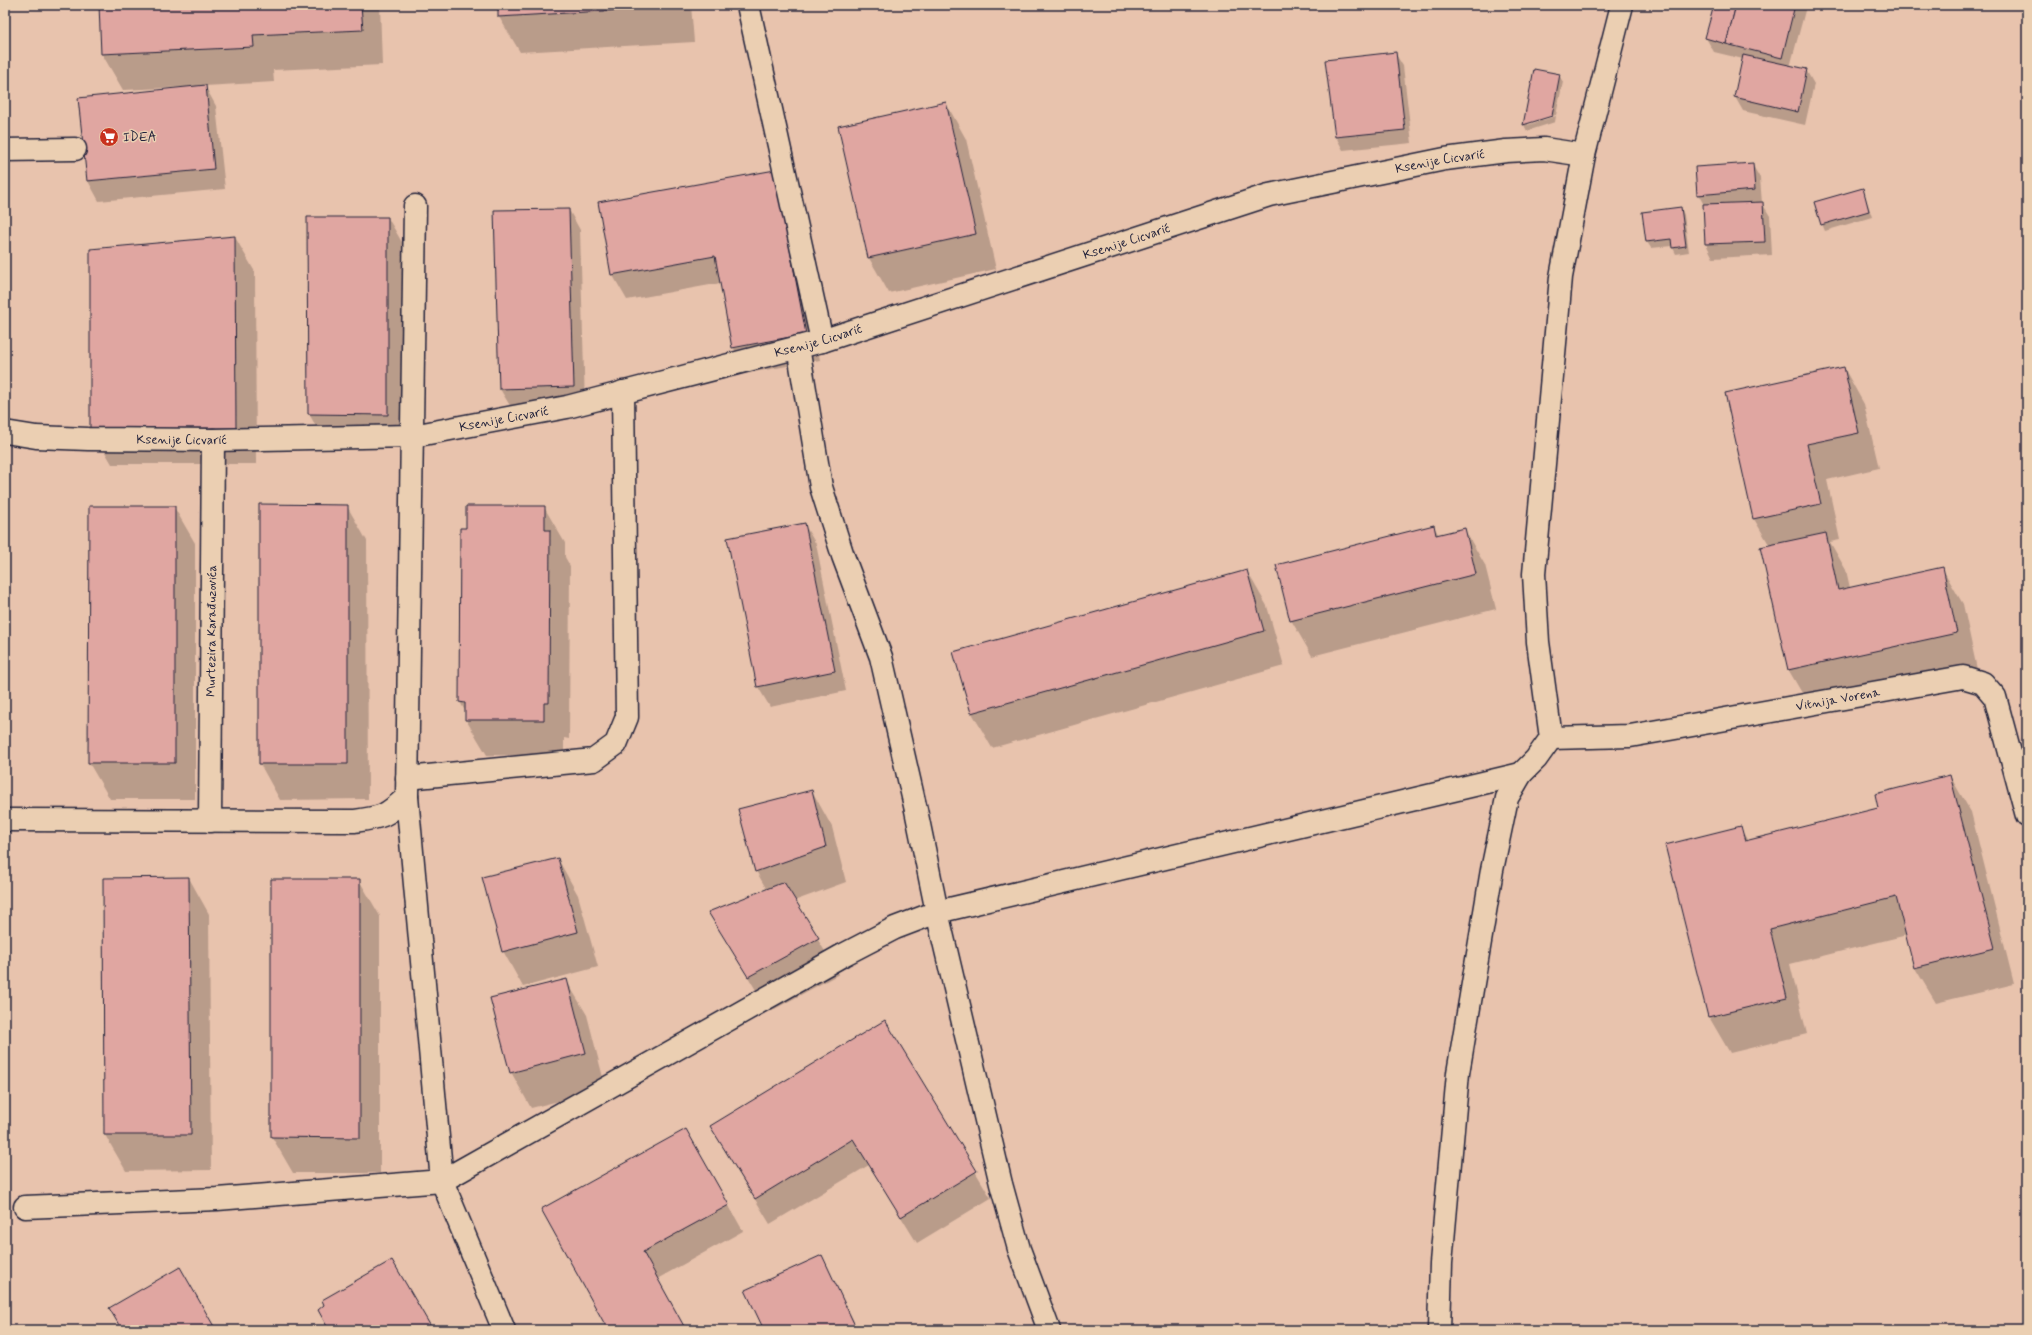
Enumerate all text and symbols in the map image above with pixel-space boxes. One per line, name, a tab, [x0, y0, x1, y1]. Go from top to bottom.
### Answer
supermarket icon: IDEA	[98, 126, 120, 148]
place label: IDEA	[123, 129, 157, 146]
street label: Ksenije Cicvarić	[1394, 145, 1486, 177]
street label: Ksenije Cicvarić	[1081, 219, 1172, 264]
street label: Ksenije Cicvarić	[773, 320, 864, 361]
street label: Ksenije Cicvarić	[458, 402, 550, 436]
street label: Ksenije Cicvarić	[136, 431, 227, 449]
street label: Murtezira Karađuzovića	[202, 565, 221, 697]
street label: Vitnija Vorena	[1794, 683, 1881, 715]

